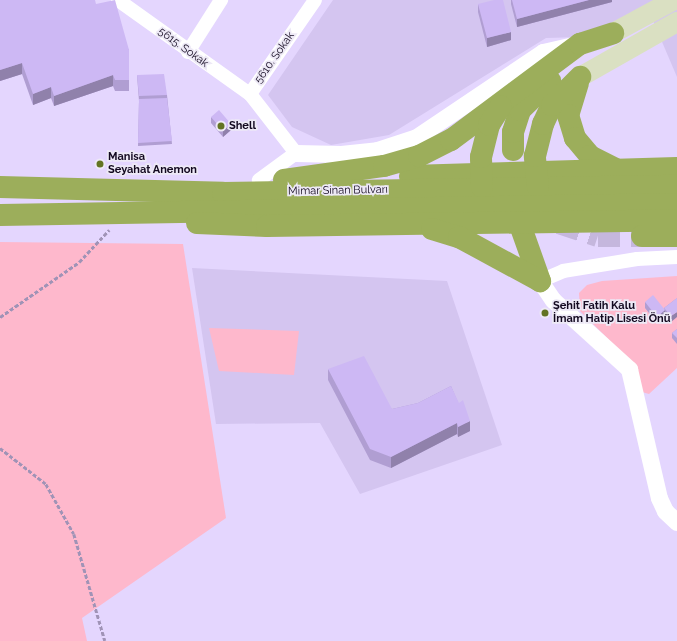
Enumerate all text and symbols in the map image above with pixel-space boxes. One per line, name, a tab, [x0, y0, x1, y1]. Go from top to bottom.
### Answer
street label: 5615. Sokak	[155, 25, 211, 71]
street label: 5610. Sokak	[252, 30, 298, 86]
place label: Shell	[229, 119, 256, 133]
marker: Shell	[216, 121, 226, 131]
place label: Manisa Seyahat Anemon	[108, 151, 197, 177]
marker: Manisa Seyahat Anemon	[95, 159, 105, 169]
street label: Mimar Sinan Bulvarı	[288, 184, 388, 198]
place label: Şehit Fatih Kalu İmam Hatip Lisesi Önü	[553, 300, 670, 326]
marker: Şehit Fatih Kalu İmam Hatip Lisesi Önü	[540, 308, 550, 318]

